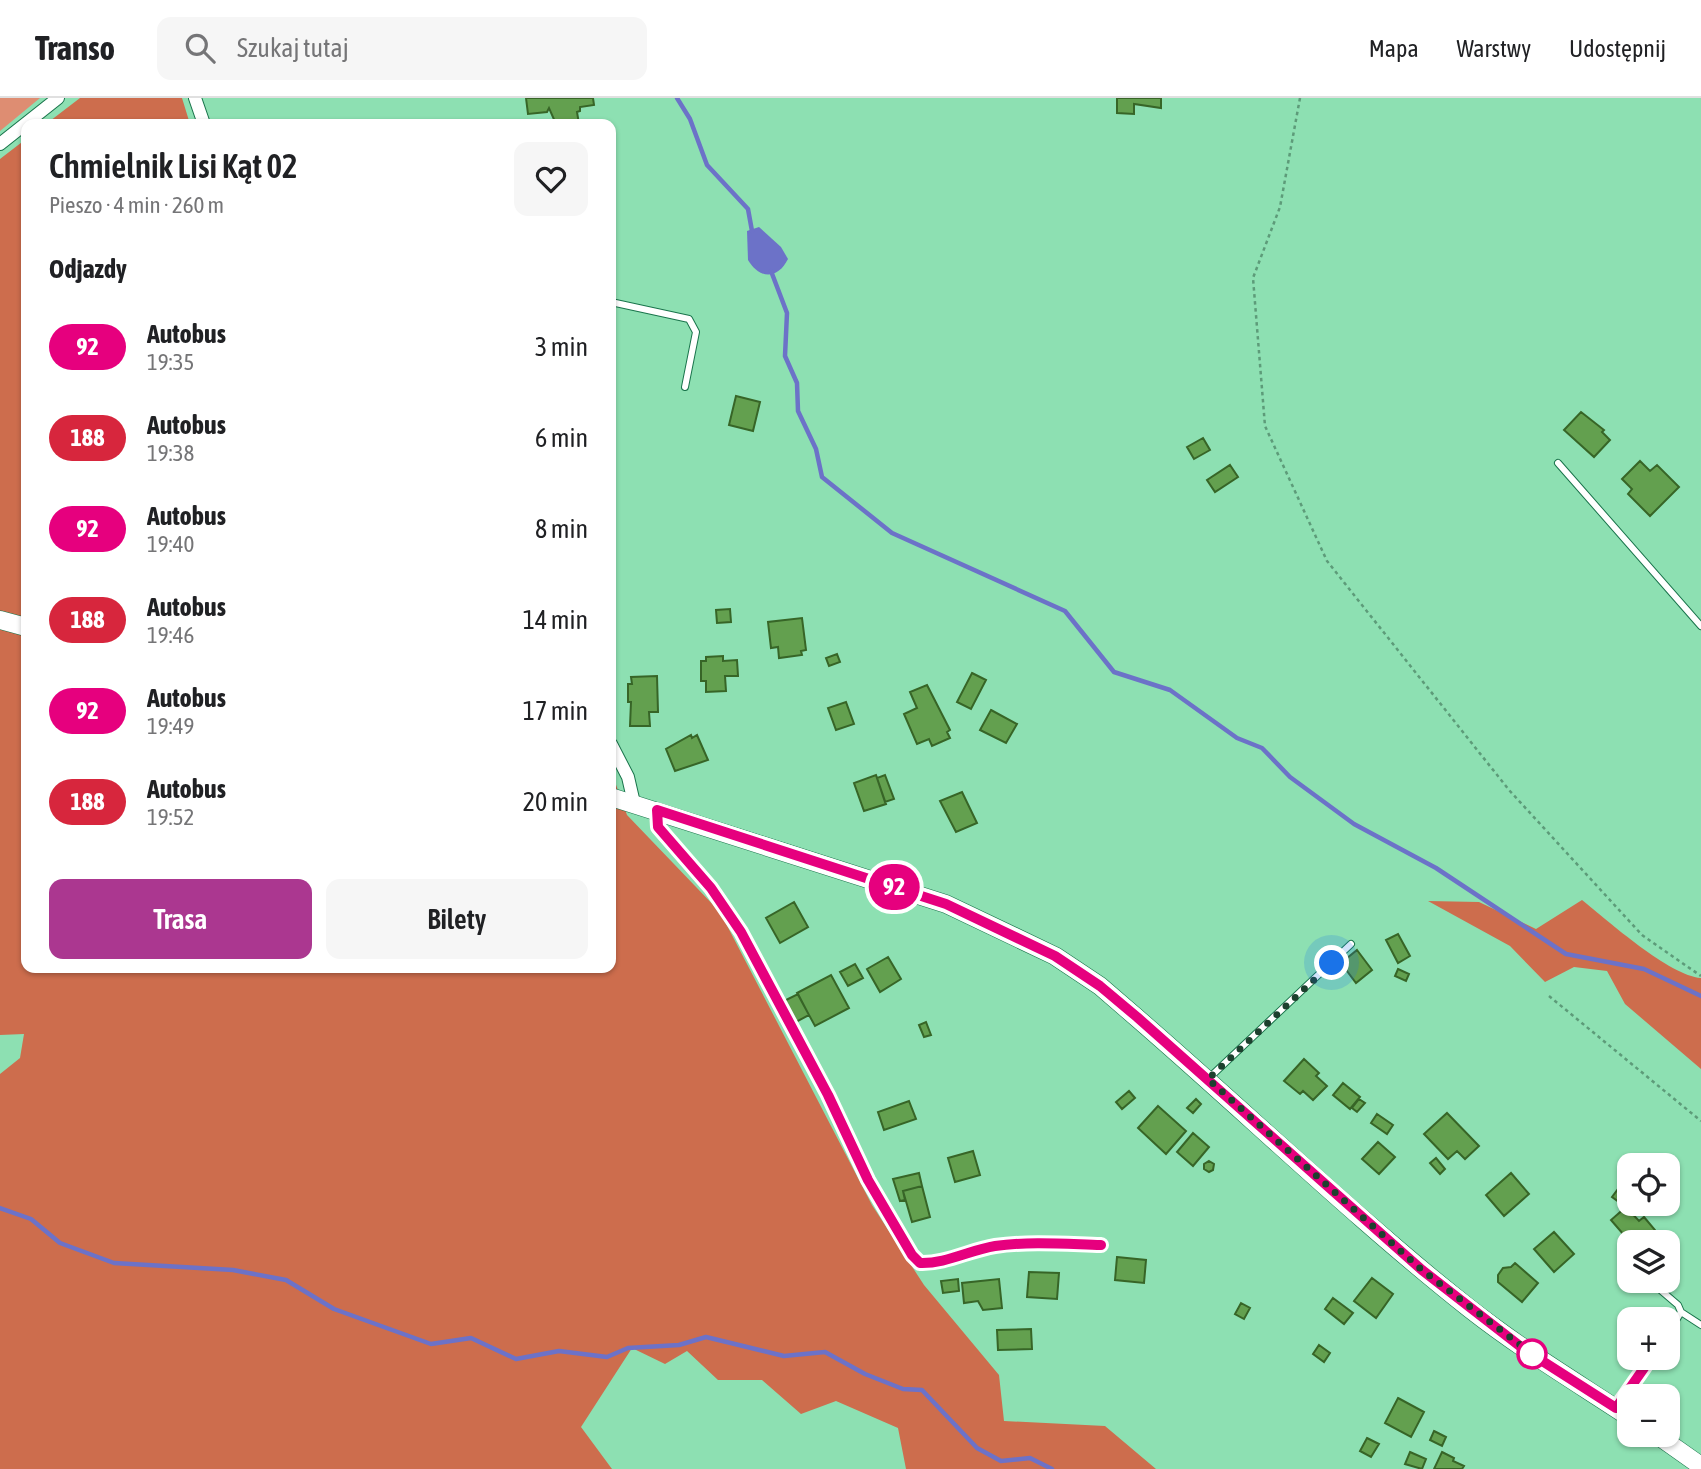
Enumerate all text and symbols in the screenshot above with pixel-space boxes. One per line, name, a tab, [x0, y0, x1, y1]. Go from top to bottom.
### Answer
search box	[157, 17, 647, 80]
text: Transo	[35, 29, 115, 67]
icon: search	[181, 29, 219, 67]
text: Szukaj tutaj	[237, 33, 349, 63]
text: Mapa	[1369, 35, 1419, 62]
text: Warstwy	[1457, 35, 1531, 62]
text: Udostępnij	[1569, 35, 1666, 62]
button: heart	[514, 142, 588, 216]
text: Chmielnik Lisi Kąt 02	[49, 147, 298, 185]
text: Pieszo · 4 min · 260 m	[49, 192, 224, 218]
text: Odjazdy	[49, 254, 127, 284]
text: Autobus	[147, 319, 226, 349]
text: 3 min	[535, 332, 588, 362]
text: 92	[76, 333, 99, 360]
text: 19:35	[147, 349, 194, 375]
text: Autobus	[147, 410, 226, 440]
text: 6 min	[535, 423, 588, 453]
text: 188	[71, 424, 104, 451]
text: 19:38	[147, 440, 194, 466]
text: Autobus	[147, 501, 226, 531]
text: 8 min	[535, 514, 588, 544]
text: 92	[76, 515, 99, 542]
text: 19:40	[147, 531, 194, 557]
text: Autobus	[147, 592, 226, 622]
text: 14 min	[523, 605, 588, 635]
text: 188	[71, 606, 104, 633]
text: 19:46	[147, 622, 194, 648]
text: Autobus	[147, 683, 226, 713]
text: 17 min	[523, 696, 588, 726]
text: 92	[76, 697, 99, 724]
text: 19:49	[147, 713, 194, 739]
text: Autobus	[147, 774, 226, 804]
text: 20 min	[523, 787, 588, 817]
text: 188	[71, 788, 104, 815]
text: 19:52	[147, 804, 194, 830]
line badge: 92	[862, 864, 926, 910]
text: 92	[883, 873, 905, 900]
button: Trasa	[49, 879, 312, 959]
button: Bilety	[326, 879, 588, 959]
your location	[1314, 945, 1349, 980]
map controls	[1617, 1153, 1680, 1447]
button: locate	[1617, 1153, 1680, 1216]
button: layers	[1617, 1230, 1680, 1293]
button: +	[1617, 1307, 1680, 1370]
unlabelled marker	[1517, 1339, 1547, 1369]
button: −	[1617, 1384, 1680, 1447]

